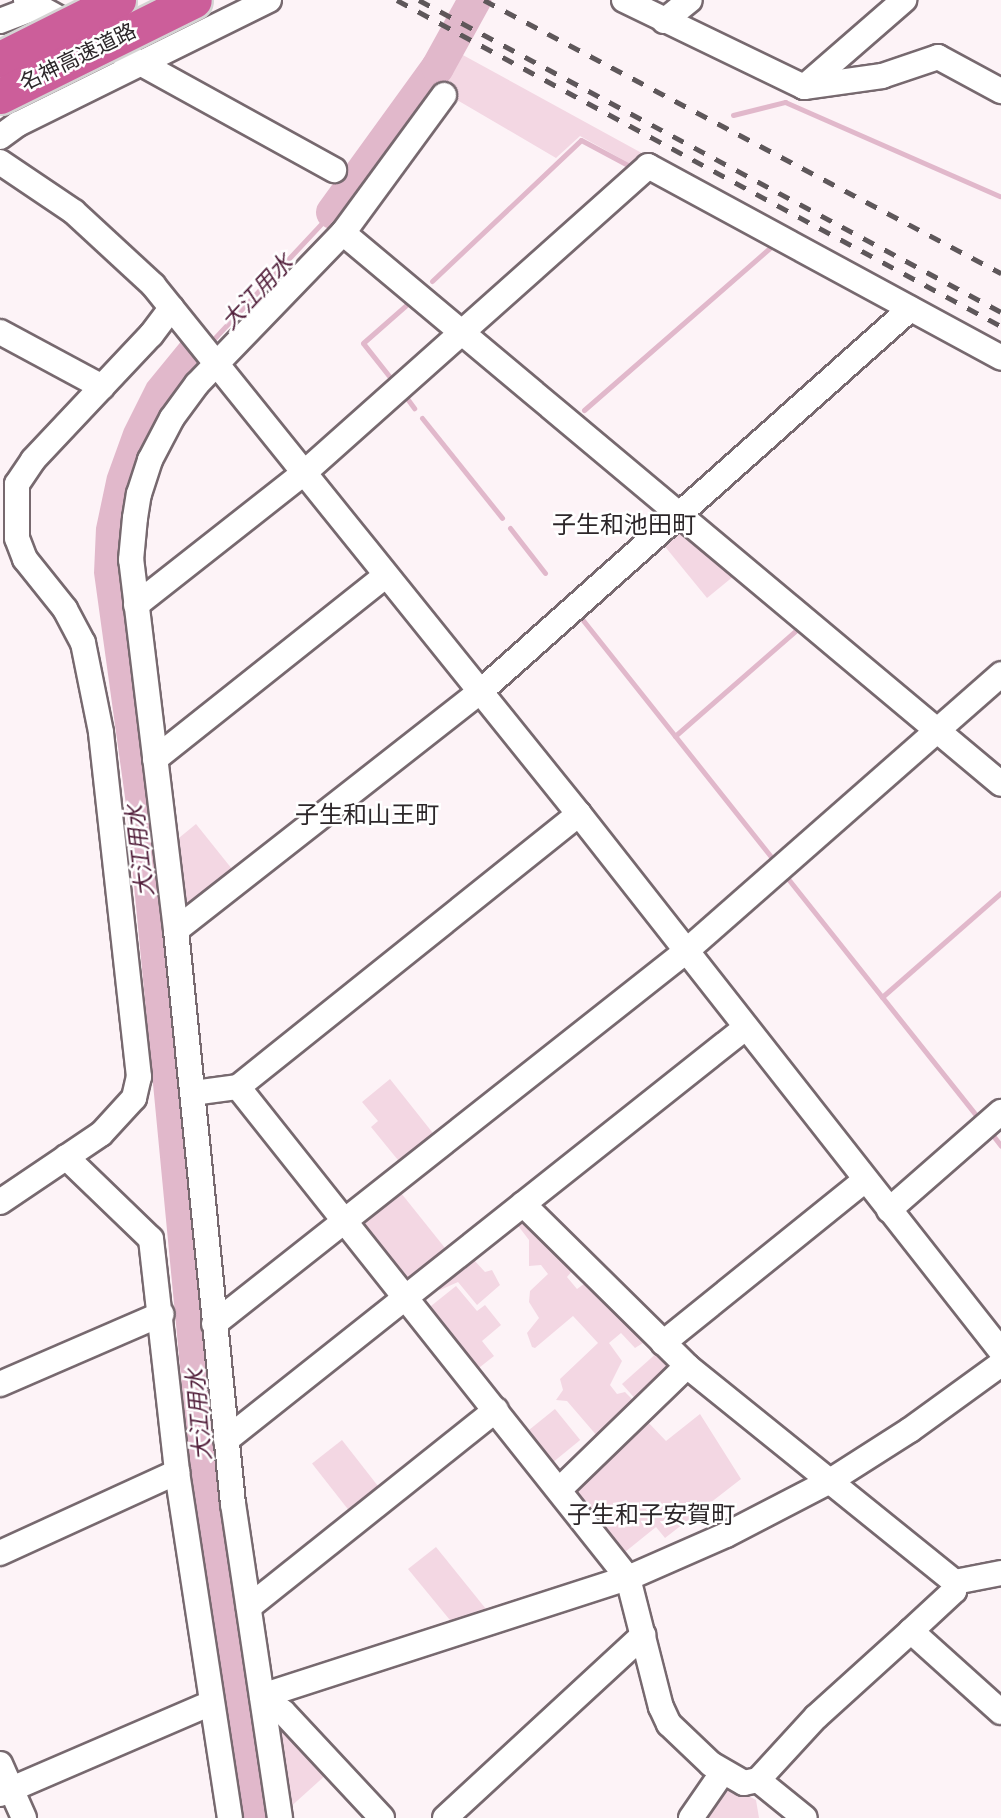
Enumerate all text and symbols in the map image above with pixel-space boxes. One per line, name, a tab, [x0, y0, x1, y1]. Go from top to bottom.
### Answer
street label: 名神高速道路	[16, 18, 140, 96]
water label: 大江用水	[216, 249, 298, 335]
district label: 子生和池田町	[552, 511, 696, 539]
district label: 子生和山王町	[295, 801, 439, 829]
water label: 大江用水	[121, 804, 159, 898]
water label: 大江用水	[181, 1368, 217, 1462]
district label: 子生和子安賀町	[567, 1501, 735, 1529]

